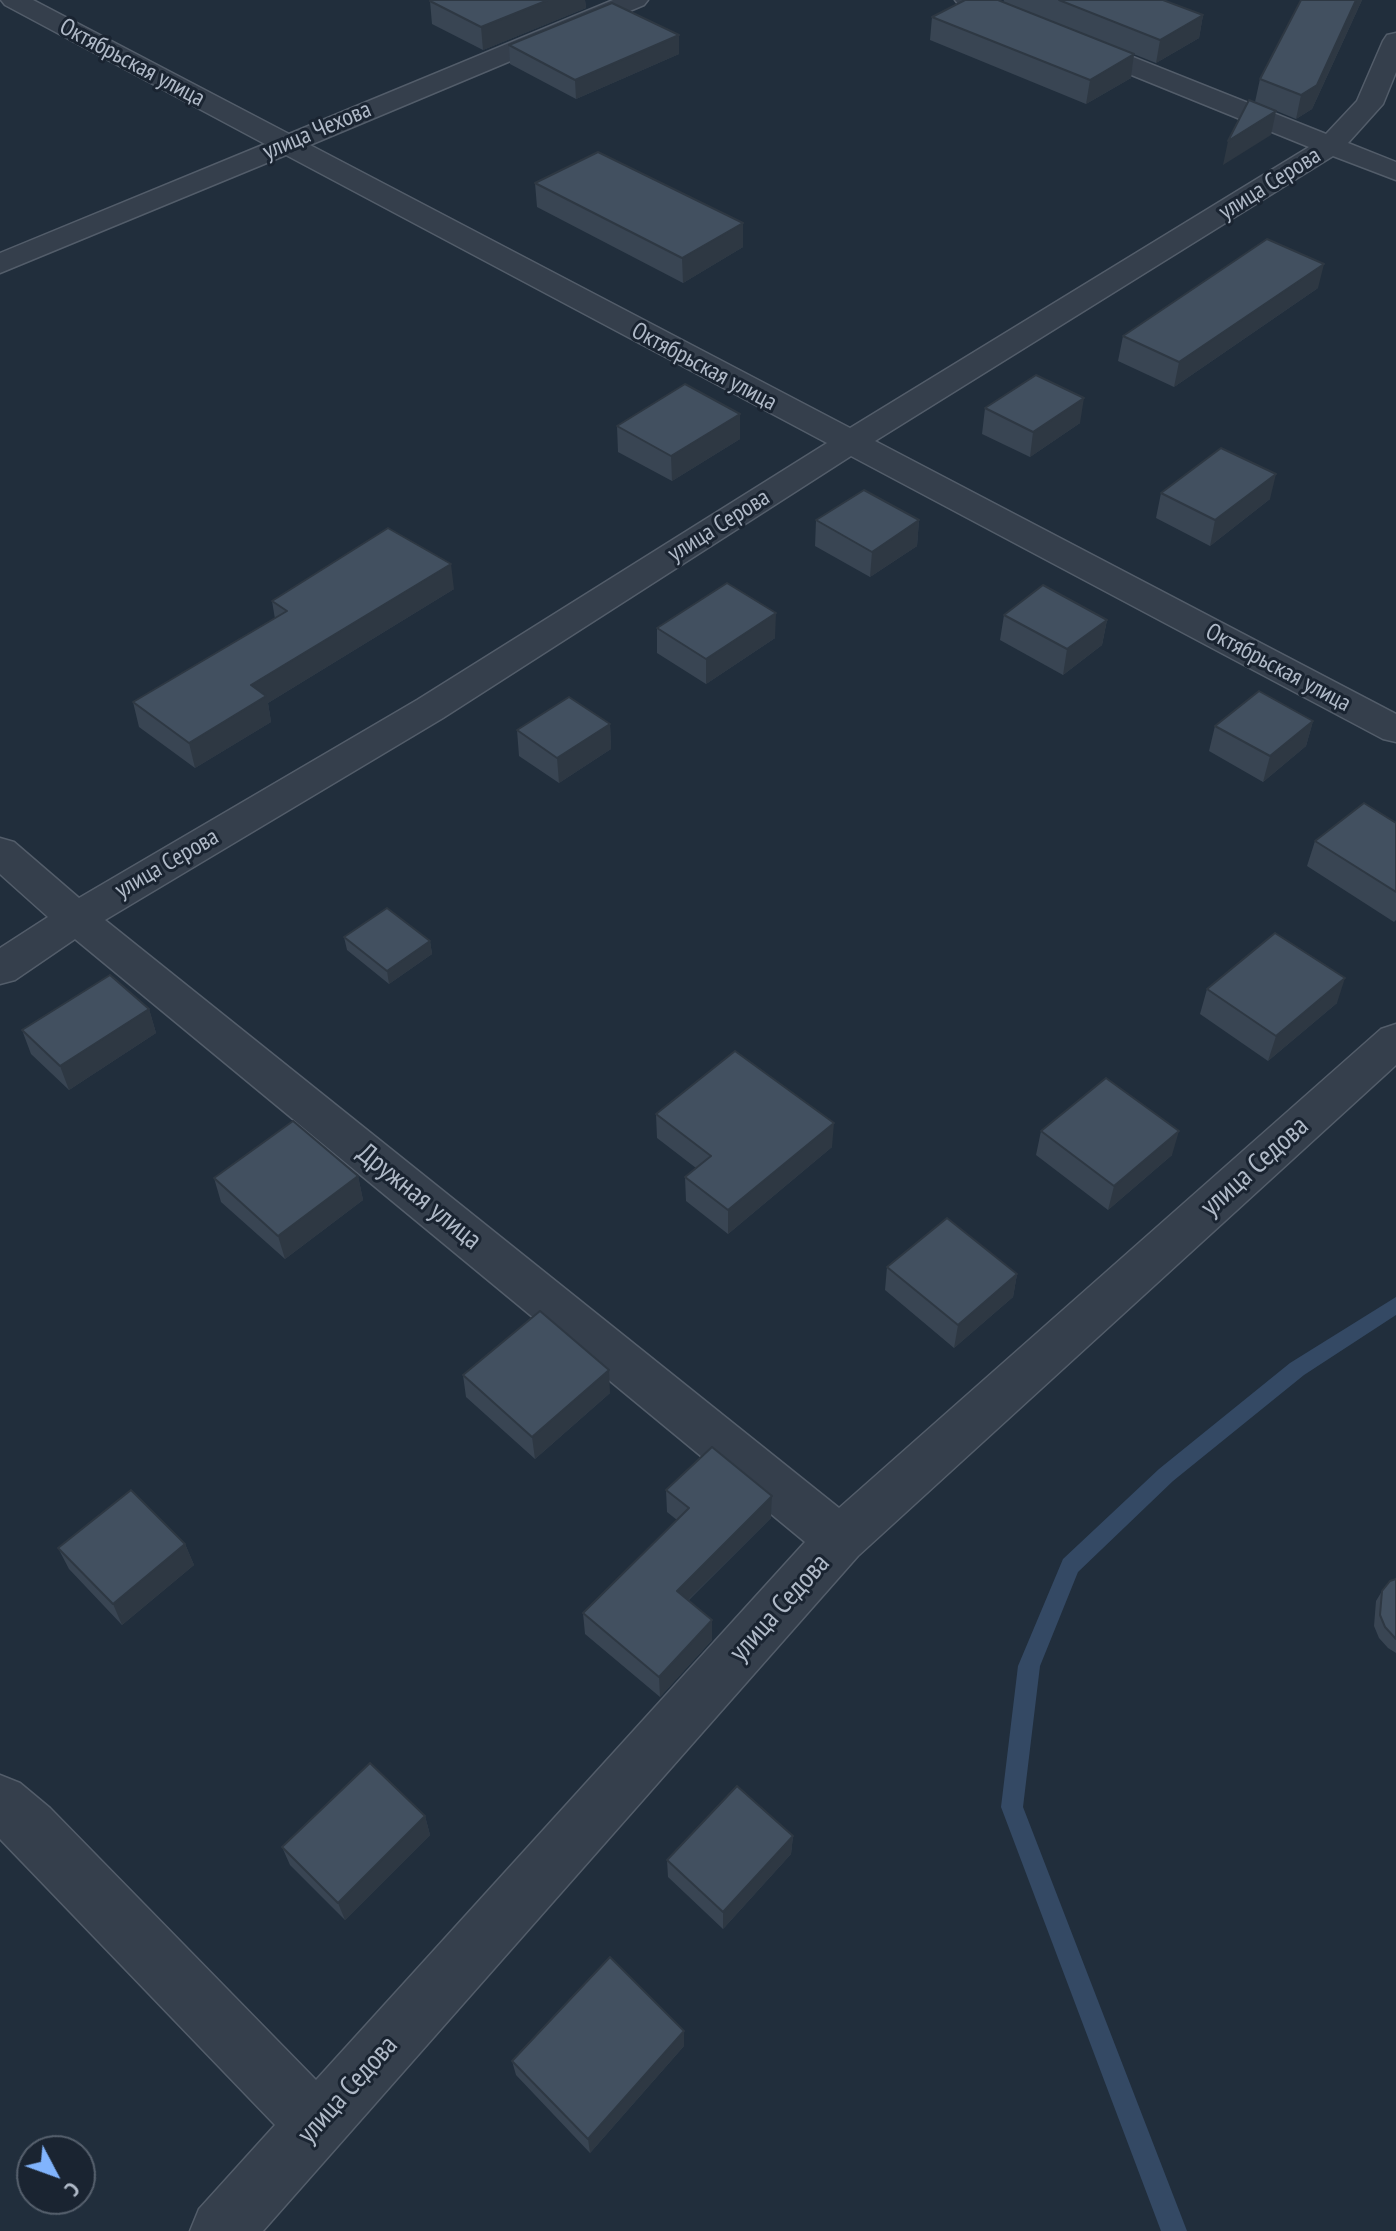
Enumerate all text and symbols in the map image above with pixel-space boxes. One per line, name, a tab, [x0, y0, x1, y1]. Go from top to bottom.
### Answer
street label: Октябрьская улица	[55, 13, 209, 113]
street label: улица Чехова	[259, 95, 375, 167]
street label: улица Серова	[1214, 141, 1326, 227]
street label: Октябрьская улица	[627, 317, 781, 417]
street label: улица Серова	[663, 483, 775, 569]
street label: Октябрьская улица	[1201, 618, 1355, 718]
street label: улица Серова	[110, 823, 224, 905]
street label: улица Седова	[1194, 1110, 1316, 1224]
street label: Дружная улица	[350, 1137, 488, 1257]
street label: улица Седова	[723, 1547, 837, 1669]
street label: улица Седова	[291, 2029, 405, 2151]
north arrow	[16, 2135, 96, 2215]
text: С	[59, 2176, 86, 2202]

